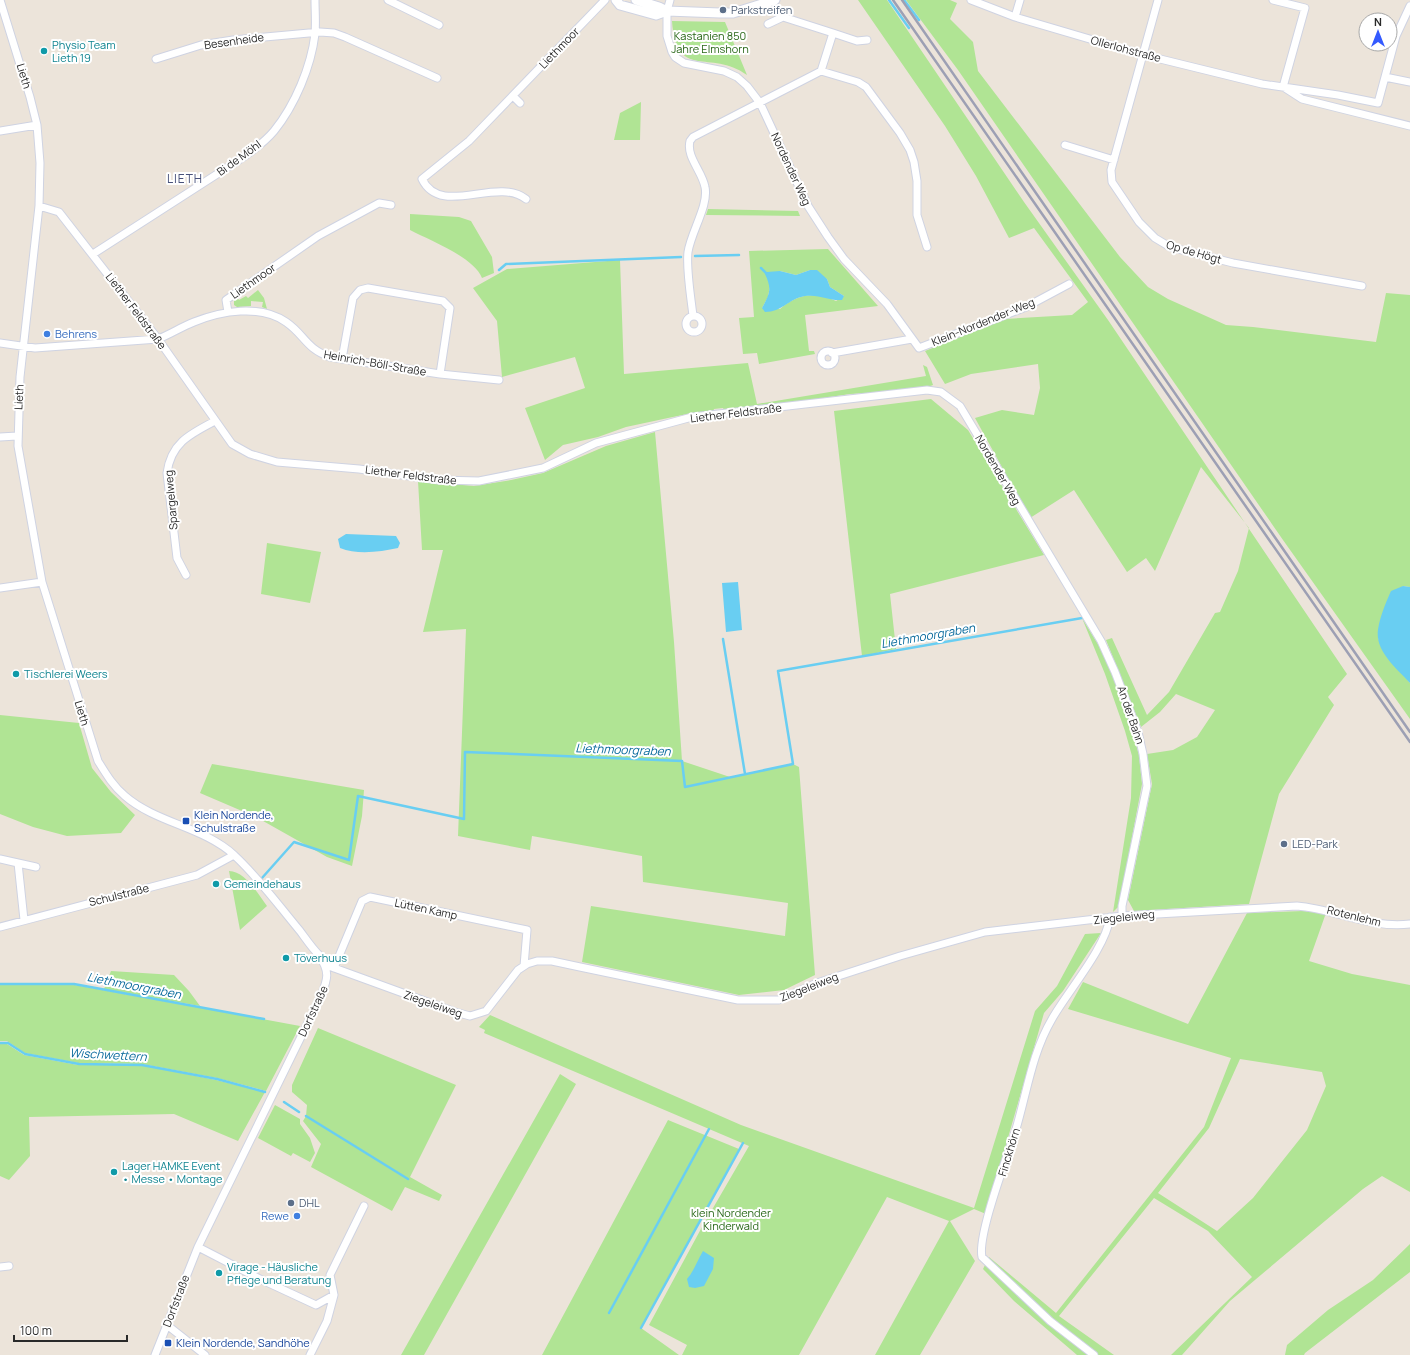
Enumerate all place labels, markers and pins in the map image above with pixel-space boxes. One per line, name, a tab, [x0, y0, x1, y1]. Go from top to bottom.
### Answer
place label: Parkstreifen	[731, 2, 792, 17]
marker: Parkstreifen	[718, 5, 728, 15]
place label: Physio Team Lieth 19	[52, 37, 115, 65]
marker: Physio Team Lieth 19	[39, 46, 49, 56]
place label: Behrens	[55, 326, 97, 341]
marker: Behrens	[42, 329, 52, 339]
place label: Tischlerei Weers	[24, 666, 108, 681]
marker: Tischlerei Weers	[11, 669, 21, 679]
place label: Klein Nordende, Schulstraße	[194, 807, 274, 835]
marker: Klein Nordende, Schulstraße	[181, 816, 191, 826]
place label: LED-Park	[1292, 836, 1338, 851]
marker: LED-Park	[1279, 839, 1289, 849]
place label: Gemeindehaus	[224, 876, 301, 891]
marker: Gemeindehaus	[211, 879, 221, 889]
place label: Töverhuus	[294, 950, 347, 965]
marker: Töverhuus	[281, 953, 291, 963]
place label: Lager HAMKE Event • Messe • Montage	[122, 1158, 223, 1186]
marker: Lager HAMKE Event • Messe • Montage	[109, 1167, 119, 1177]
place label: DHL	[299, 1195, 320, 1210]
marker: DHL	[286, 1198, 296, 1208]
place label: Rewe	[261, 1208, 290, 1223]
marker: Rewe	[292, 1211, 302, 1221]
place label: Virage - Häusliche Pflege und Beratung	[227, 1259, 331, 1287]
marker: Virage - Häusliche Pflege und Beratung	[214, 1268, 224, 1278]
place label: Klein Nordende, Sandhöhe	[176, 1335, 310, 1350]
marker: Klein Nordende, Sandhöhe	[163, 1338, 173, 1348]

